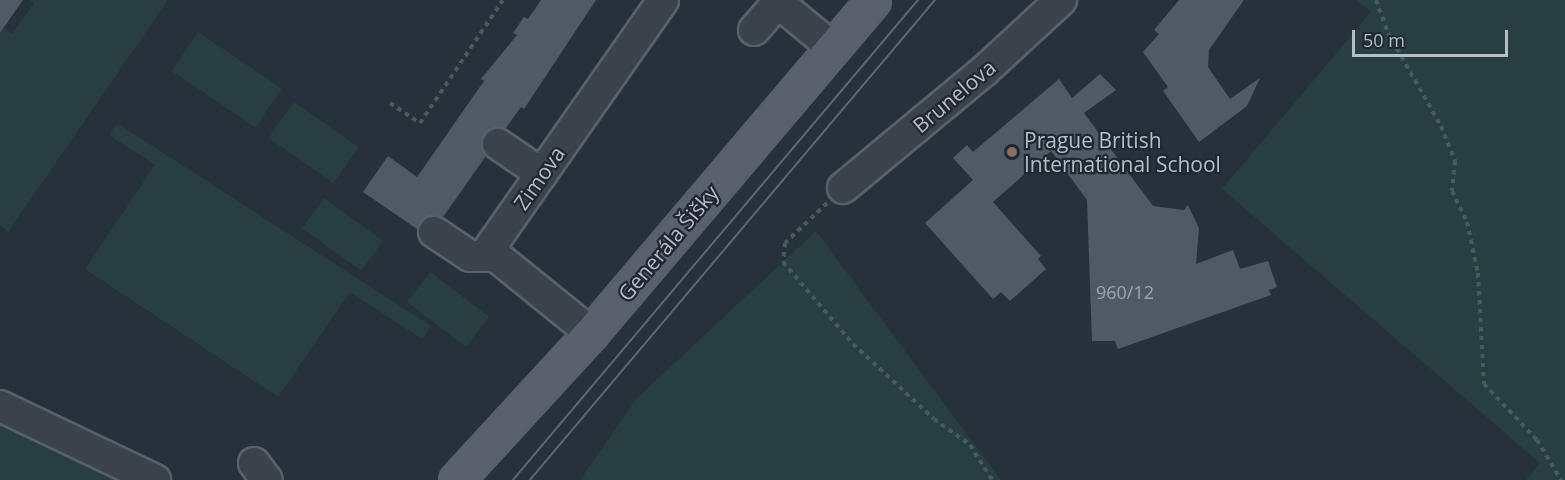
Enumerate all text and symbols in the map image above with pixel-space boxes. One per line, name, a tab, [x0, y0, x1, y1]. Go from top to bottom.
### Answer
scale bar	[1355, 18, 1511, 56]
text: 50 m	[1363, 28, 1405, 52]
street label: Brunelova	[908, 54, 1000, 138]
place label: Prague British International School	[1024, 127, 1221, 177]
street label: Zimova	[508, 141, 570, 215]
marker: Prague British International School	[1005, 145, 1019, 159]
street label: Generála Šišky	[612, 180, 724, 306]
house number: 960/12	[1096, 281, 1154, 303]

